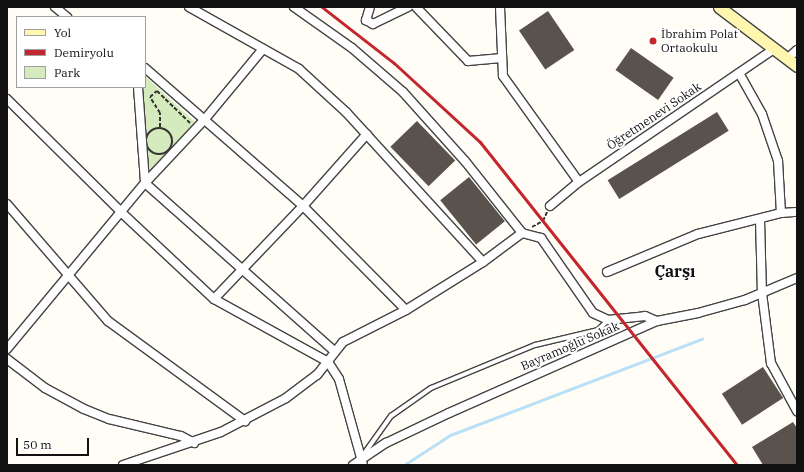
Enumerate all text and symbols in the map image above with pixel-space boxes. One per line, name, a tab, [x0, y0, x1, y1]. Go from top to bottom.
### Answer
legend	[16, 16, 146, 88]
text: Yol	[54, 25, 71, 40]
place label: İbrahim Polat Ortaokulu	[661, 27, 738, 55]
marker: İbrahim Polat Ortaokulu	[648, 36, 658, 46]
text: Demiryolu	[54, 45, 114, 60]
text: Park	[54, 65, 80, 80]
street label: Öğretmenevi Sokak	[604, 79, 704, 153]
district label: Çarşı	[654, 261, 696, 281]
street label: Bayramoğlu Sokak	[519, 319, 621, 373]
scale bar	[18, 430, 91, 456]
text: 50 m	[23, 437, 52, 452]

